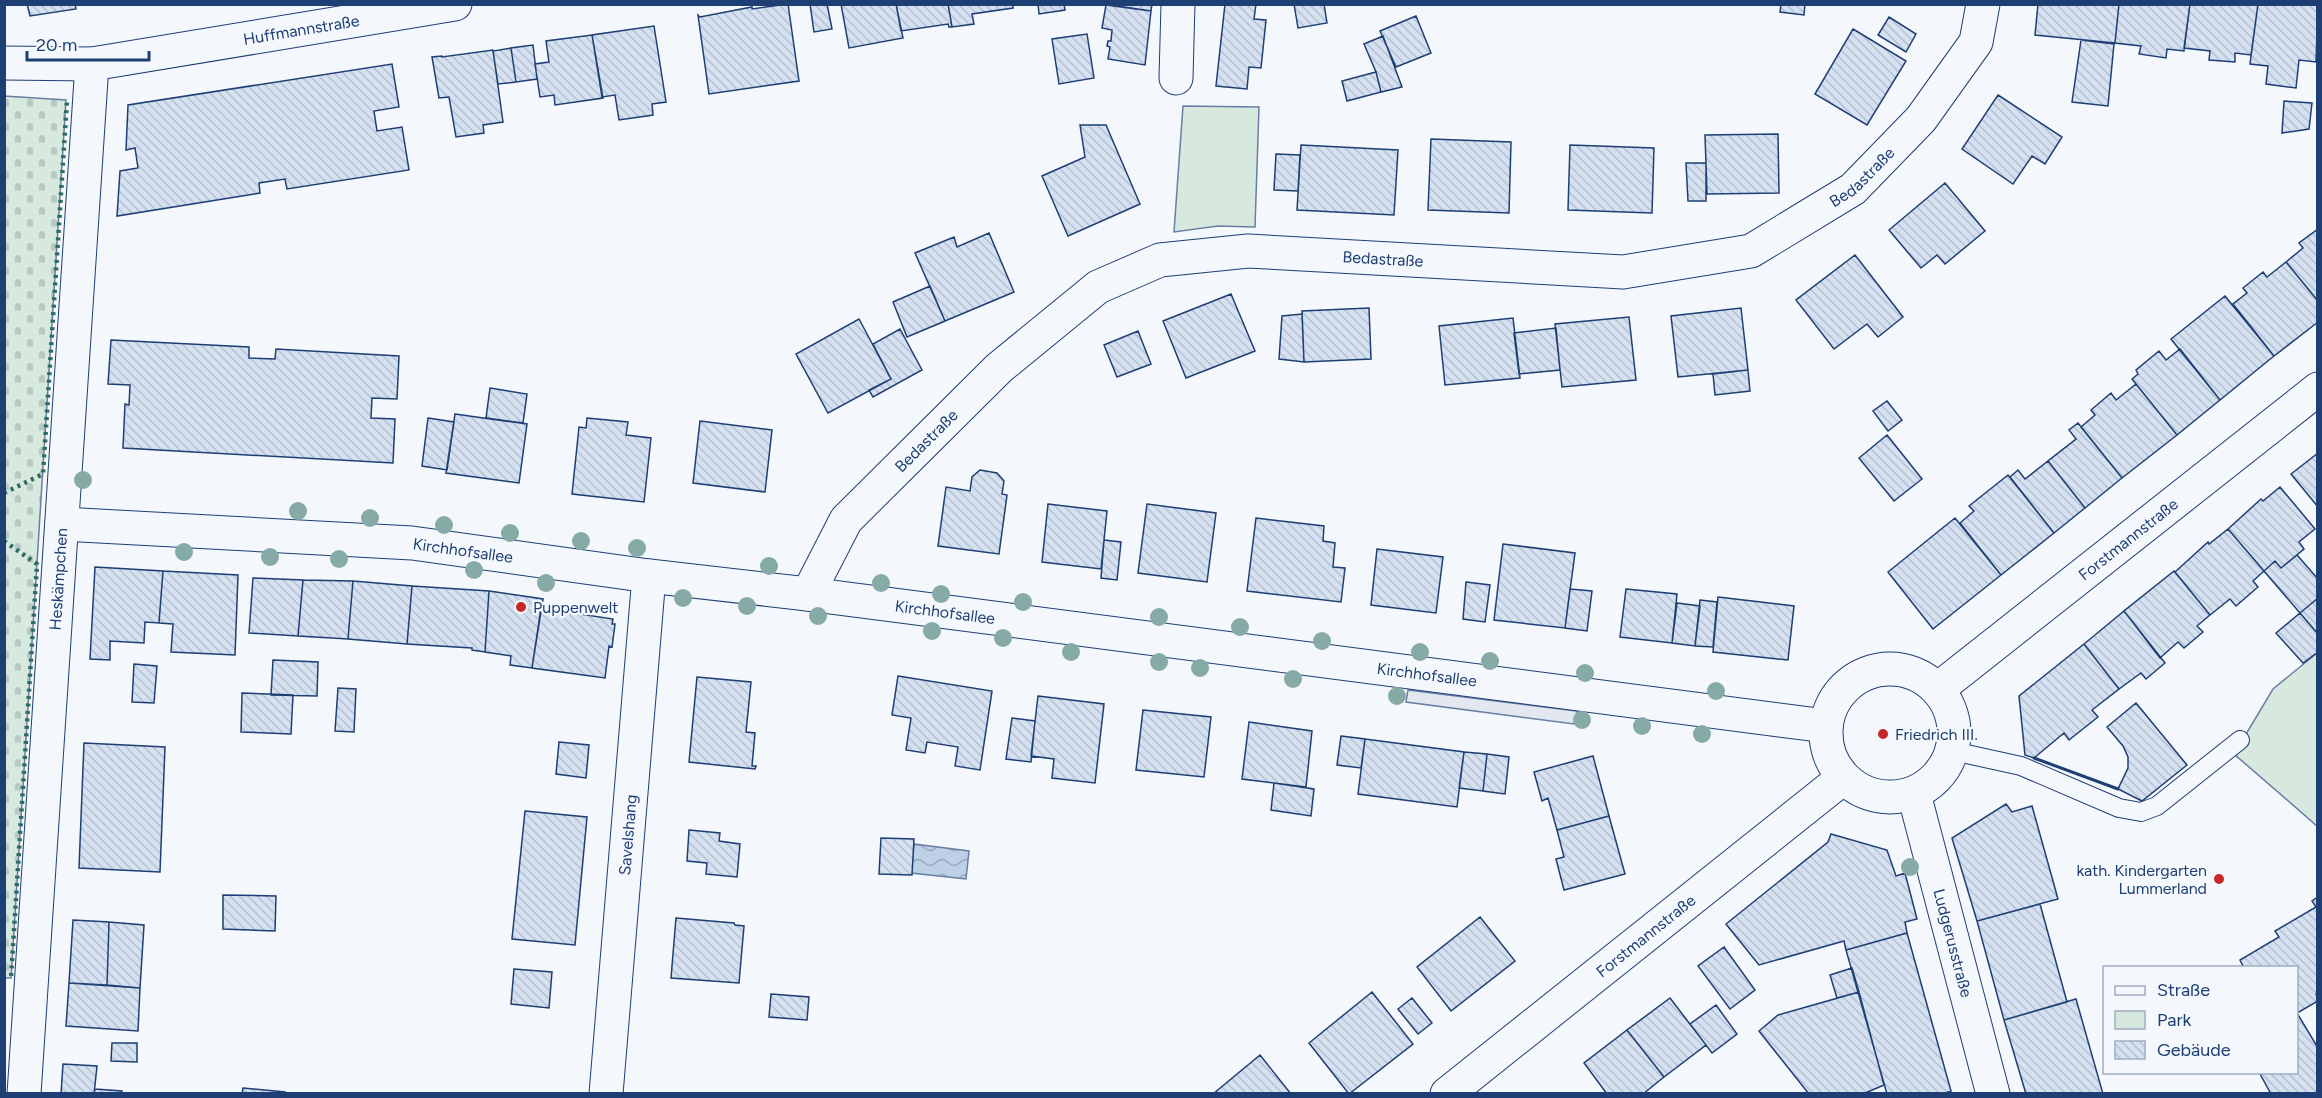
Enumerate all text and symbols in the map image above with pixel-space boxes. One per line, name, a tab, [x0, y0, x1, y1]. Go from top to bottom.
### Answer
street label: Huffmannstraße	[242, 11, 361, 49]
scale bar	[27, 24, 148, 62]
text: 20 m	[36, 34, 77, 56]
street label: Bedastraße	[1826, 143, 1899, 211]
street label: Bedastraße	[1342, 247, 1424, 271]
street label: Bedastraße	[891, 405, 962, 476]
street label: Forstmannstraße	[2075, 494, 2182, 585]
street label: Heskämpchen	[46, 527, 71, 631]
street label: Kirchhofsallee	[412, 534, 514, 567]
street label: Kirchhofsallee	[894, 596, 996, 628]
place label: Puppenwelt	[533, 598, 618, 617]
marker: Puppenwelt	[514, 600, 528, 614]
street label: Kirchhofsallee	[1376, 659, 1478, 691]
place label: Friedrich III.	[1895, 725, 1978, 744]
marker: Friedrich III.	[1876, 727, 1890, 741]
street label: Savelshang	[615, 794, 641, 876]
place label: kath. Kindergarten Lummerland	[2076, 861, 2207, 898]
marker: kath. Kindergarten Lummerland	[2212, 872, 2226, 886]
street label: Ludgerusstraße	[1929, 887, 1976, 1000]
street label: Forstmannstraße	[1592, 891, 1699, 981]
legend	[2103, 966, 2298, 1074]
text: Straße	[2157, 979, 2210, 1001]
text: Park	[2157, 1009, 2192, 1031]
text: Gebäude	[2157, 1039, 2231, 1061]

